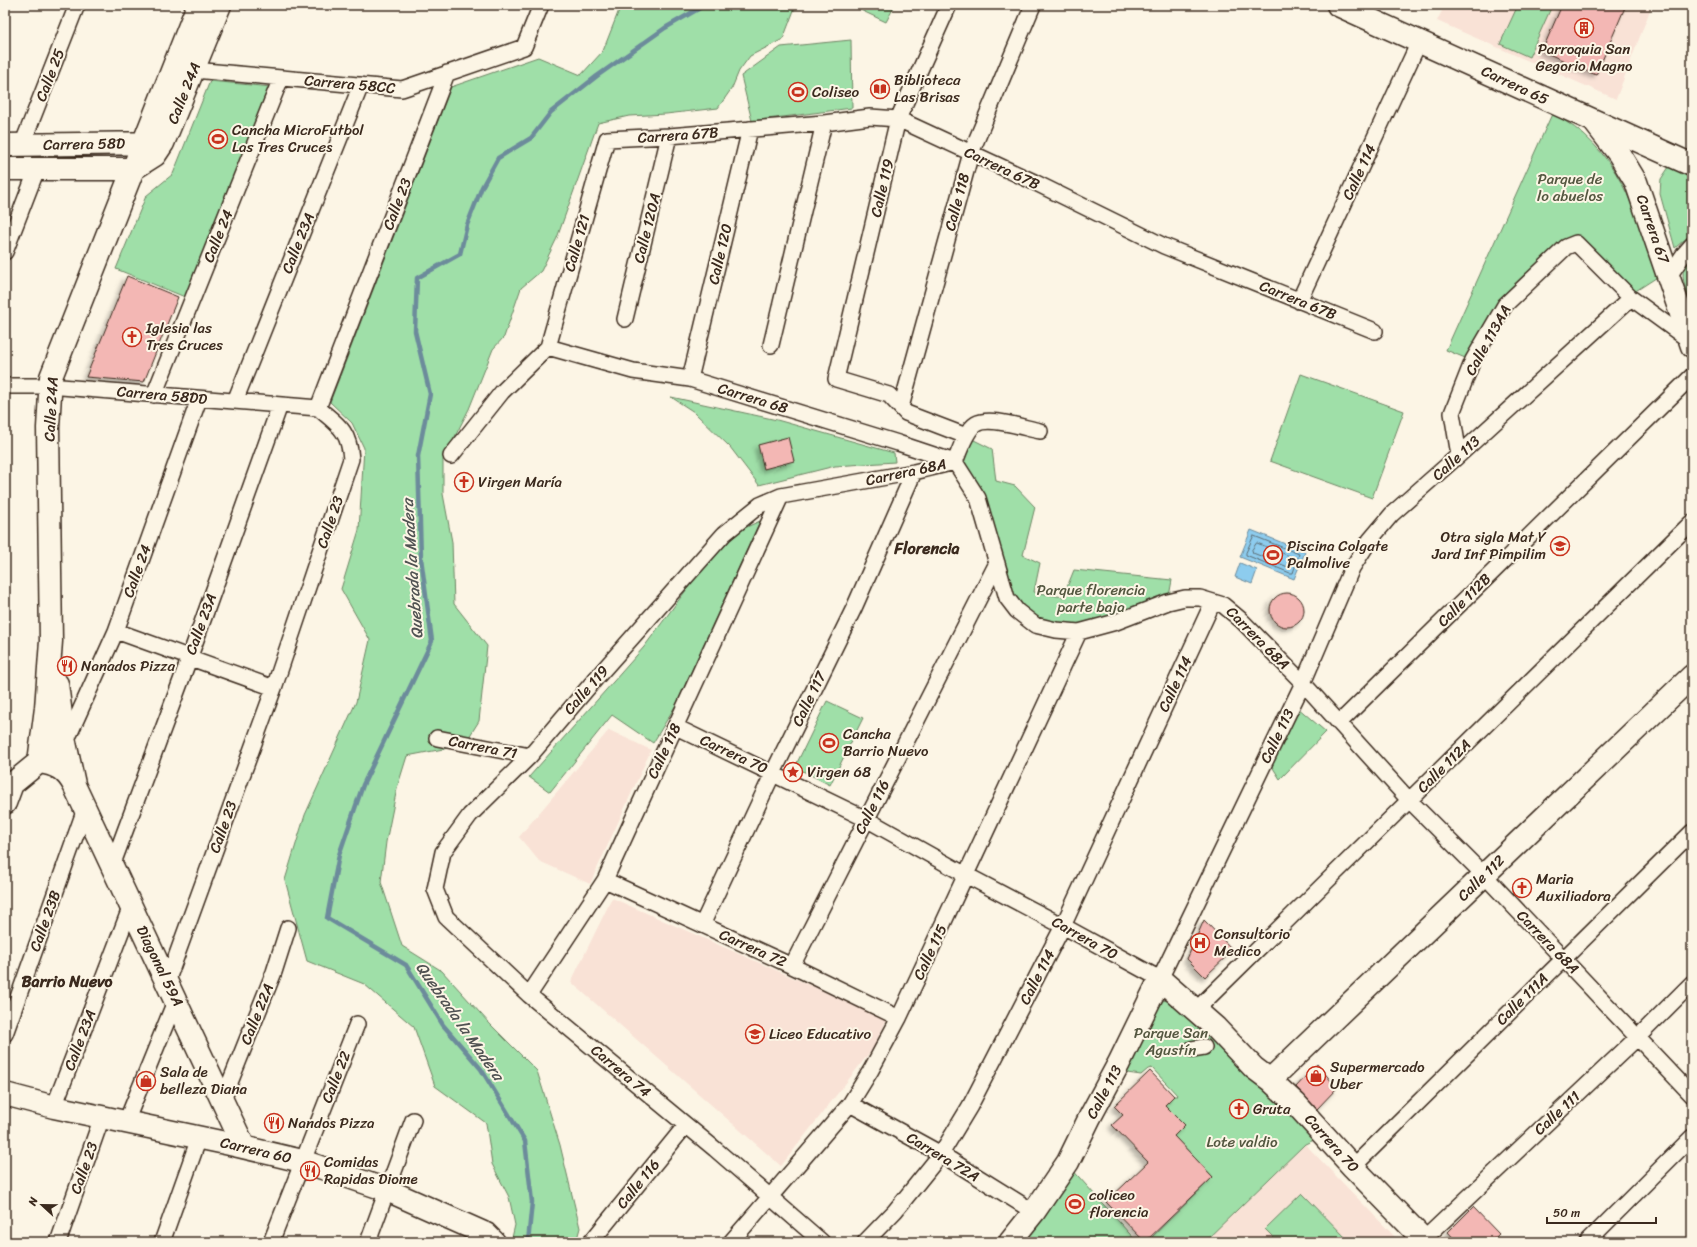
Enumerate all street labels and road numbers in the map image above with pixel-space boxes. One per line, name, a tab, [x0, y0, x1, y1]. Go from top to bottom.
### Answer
street label: Calle 25	[28, 45, 72, 105]
street label: Calle 24A	[160, 58, 208, 128]
street label: Carrera 65	[1477, 58, 1553, 112]
street label: Carrera 58CC	[303, 67, 397, 101]
street label: Carrera 67B	[637, 119, 720, 151]
street label: Carrera 58D	[43, 130, 125, 158]
street label: Carrera 67B	[960, 139, 1045, 197]
street label: Calle 114	[1335, 140, 1383, 204]
street label: Calle 119	[863, 156, 901, 220]
street label: Calle 118	[937, 170, 977, 234]
street label: Calle 23	[375, 174, 419, 234]
street label: Calle 120A	[626, 190, 668, 266]
street label: Carrera 67	[1629, 191, 1677, 268]
street label: Calle 24	[196, 206, 240, 266]
street label: Calle 23A	[274, 209, 322, 277]
street label: Calle 121	[556, 211, 598, 275]
street label: Calle 120	[700, 221, 740, 287]
street label: Carrera 67B	[1256, 273, 1341, 327]
street label: Calle 113AA	[1458, 300, 1518, 380]
street label: Carrera 68	[715, 375, 791, 421]
street label: Calle 24A	[36, 376, 66, 442]
street label: Carrera 58DD	[116, 378, 208, 412]
street label: Calle 113	[1426, 429, 1486, 487]
street label: Carrera 68A	[863, 451, 949, 493]
street label: Calle 23	[309, 492, 351, 552]
street label: Calle 24	[115, 541, 159, 601]
street label: Calle 112B	[1431, 566, 1498, 633]
street label: Calle 23A	[178, 590, 224, 658]
street label: Carrera 68A	[1220, 600, 1296, 676]
street label: Calle 114	[1151, 652, 1199, 716]
street label: Calle 119	[557, 659, 615, 721]
street label: Calle 117	[784, 666, 834, 731]
street label: Calle 113	[1253, 704, 1301, 768]
street label: Calle 118	[640, 719, 688, 783]
street label: Carrera 70	[696, 727, 772, 781]
street label: Carrera 71	[446, 728, 520, 766]
street label: Calle 112A	[1411, 733, 1477, 799]
street label: Calle 116	[847, 775, 897, 839]
street label: Calle 23	[202, 797, 244, 857]
street label: Calle 112	[1451, 848, 1511, 908]
street label: Calle 23B	[22, 886, 68, 955]
street label: Carrera 68A	[1510, 904, 1586, 980]
street label: Carrera 70	[1047, 909, 1123, 967]
street label: Calle 115	[906, 920, 954, 984]
street label: Diagonal 59A	[129, 921, 191, 1011]
street label: Carrera 72	[715, 922, 791, 975]
street label: Calle 114	[1012, 945, 1062, 1009]
street label: Calle 111A	[1489, 966, 1555, 1032]
street label: Calle 22A	[233, 979, 281, 1049]
street label: Calle 23A	[56, 1006, 104, 1074]
street label: Carrera 74	[585, 1038, 657, 1104]
street label: Calle 22	[314, 1047, 358, 1107]
street label: Calle 113	[1079, 1060, 1129, 1124]
street label: Calle 111	[1528, 1084, 1586, 1142]
street label: Carrera 70	[1298, 1107, 1366, 1179]
street label: Carrera 72A	[901, 1125, 985, 1189]
street label: Carrera 60	[218, 1129, 294, 1171]
street label: Calle 23	[63, 1138, 105, 1198]
street label: Calle 116	[610, 1153, 666, 1215]

